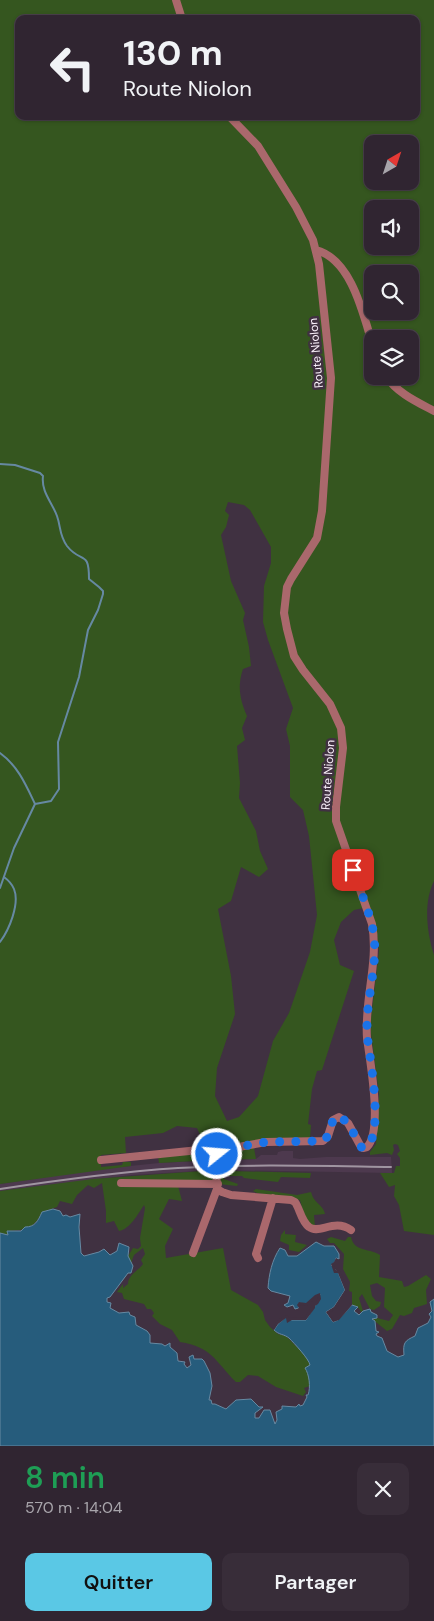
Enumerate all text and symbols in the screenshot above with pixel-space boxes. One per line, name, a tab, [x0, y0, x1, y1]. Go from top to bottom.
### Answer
text: 130 m	[123, 30, 223, 76]
icon: left	[40, 35, 105, 100]
text: Route Niolon	[123, 74, 252, 103]
north arrow	[364, 135, 419, 190]
map controls	[364, 135, 419, 385]
button: sound	[364, 200, 419, 255]
button: search	[364, 265, 419, 320]
street label: Route Niolon	[305, 317, 327, 389]
button: layers	[364, 330, 419, 385]
street label: Route Niolon	[318, 739, 338, 811]
pin	[332, 849, 374, 891]
icon: arrive	[339, 856, 367, 884]
position arrow	[190, 1127, 242, 1179]
text: 8 min	[25, 1458, 105, 1497]
button: close	[357, 1463, 409, 1515]
text: 570 m · 14:04	[25, 1497, 123, 1518]
button: Quitter	[25, 1553, 212, 1611]
button: Partager	[222, 1553, 409, 1611]

